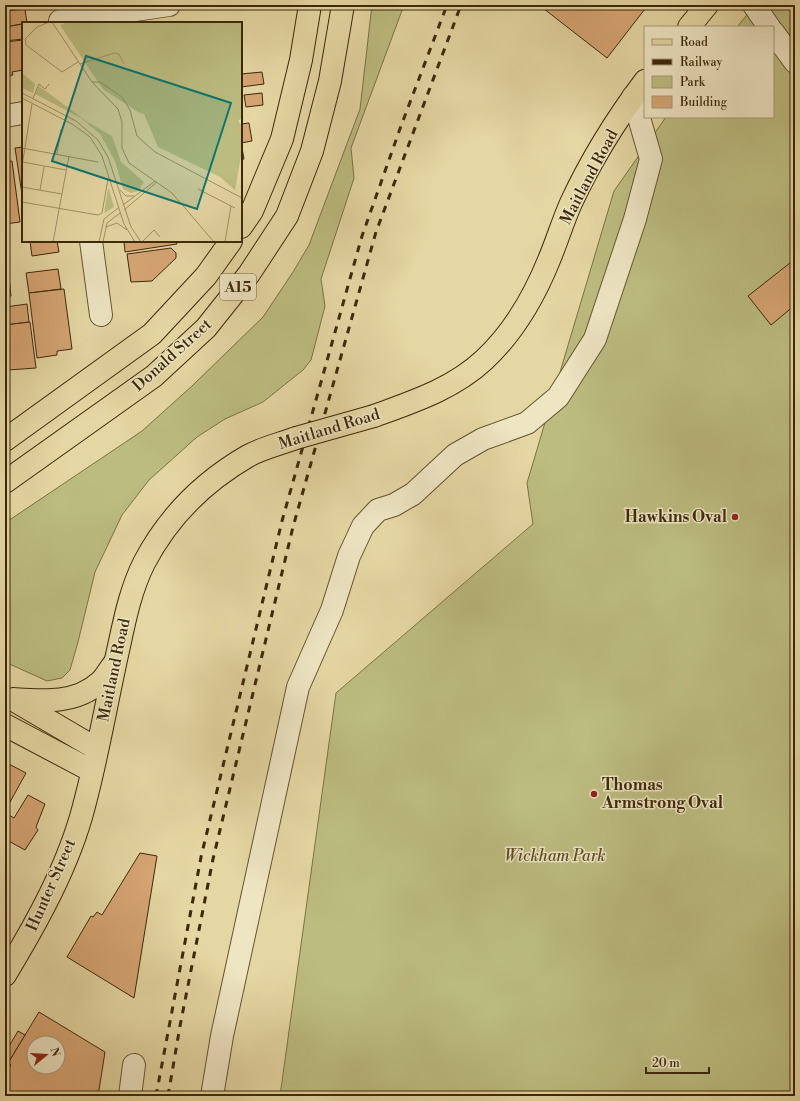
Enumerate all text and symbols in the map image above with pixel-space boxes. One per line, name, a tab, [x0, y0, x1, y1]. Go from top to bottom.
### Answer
inset map	[22, 22, 242, 242]
legend	[644, 26, 774, 118]
text: Road	[680, 35, 708, 50]
text: Railway	[680, 55, 722, 70]
text: Park	[680, 75, 706, 90]
text: Building	[679, 95, 728, 110]
street label: Maitland Road	[556, 126, 622, 228]
road number: A15	[220, 274, 256, 300]
street label: Donald Street	[128, 314, 216, 396]
street label: Maitland Road	[276, 404, 382, 454]
place label: Hawkins Oval	[625, 507, 728, 527]
marker: Hawkins Oval	[730, 512, 740, 522]
street label: Maitland Road	[93, 617, 135, 723]
place label: Thomas Armstrong Oval	[601, 775, 724, 813]
marker: Thomas Armstrong Oval	[589, 789, 599, 799]
street label: Hunter Street	[22, 836, 80, 934]
park label: Wickham Park	[504, 846, 606, 866]
north arrow	[26, 1035, 66, 1075]
text: N	[47, 1046, 63, 1059]
scale bar	[646, 1049, 709, 1075]
text: 20 m	[652, 1056, 680, 1071]

